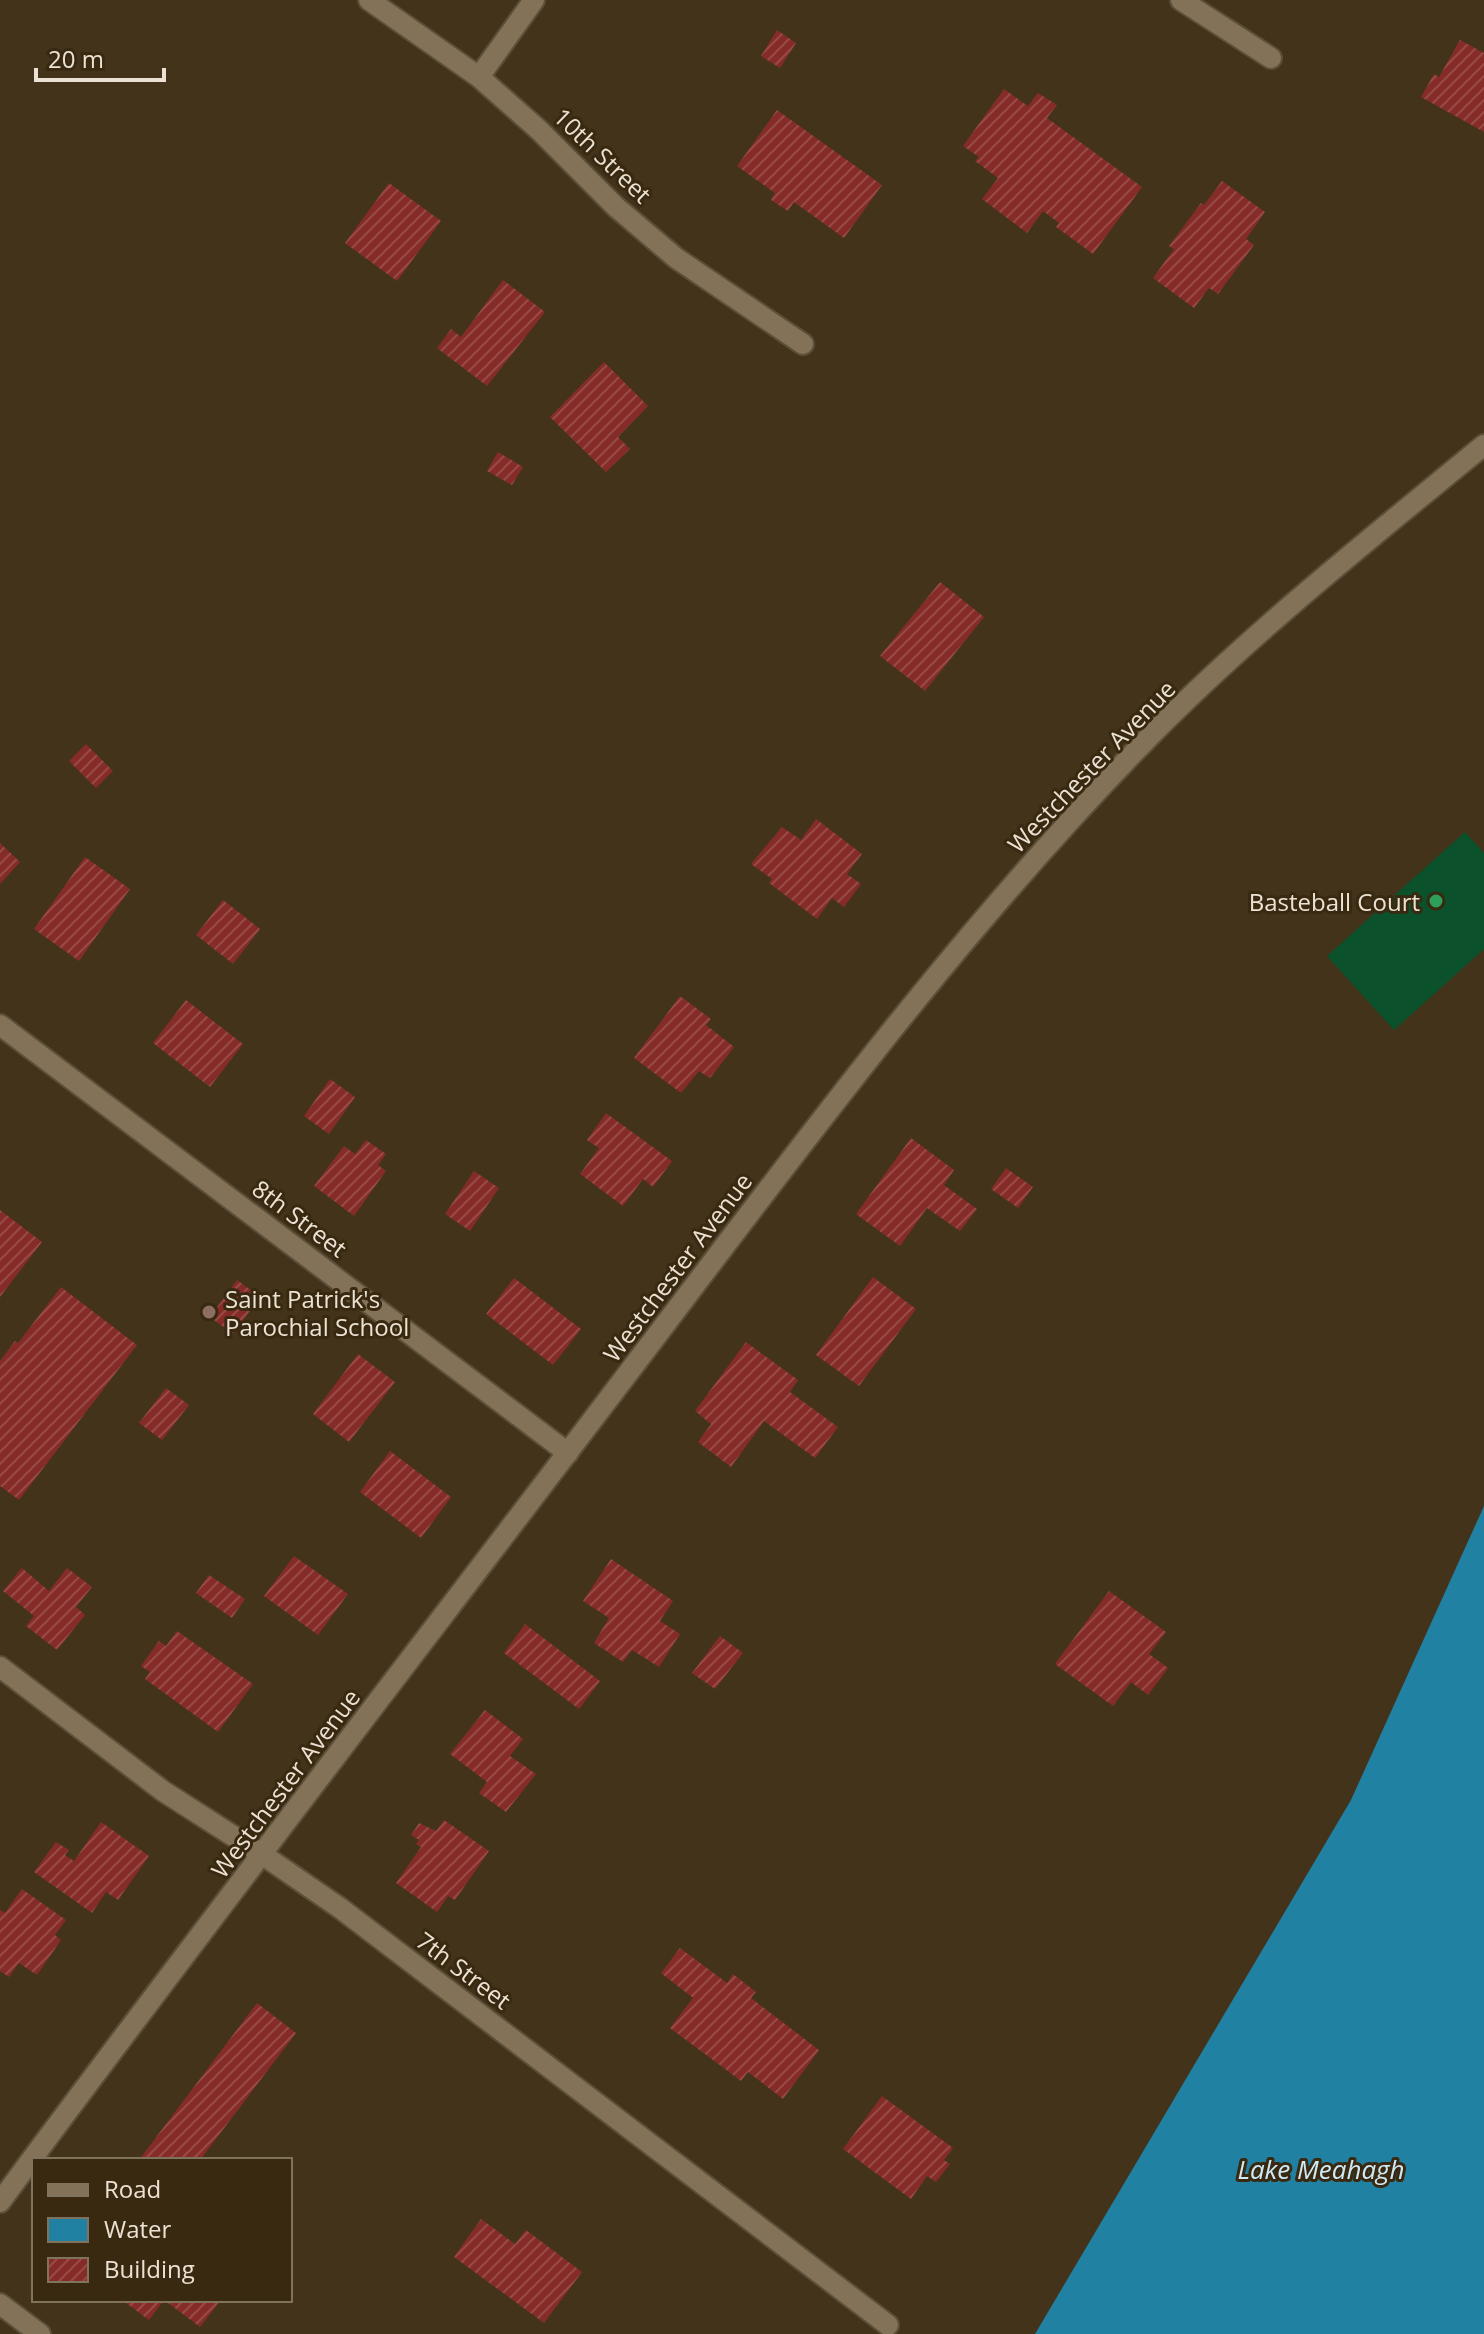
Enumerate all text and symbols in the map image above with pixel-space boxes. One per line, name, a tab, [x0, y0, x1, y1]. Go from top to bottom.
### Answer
scale bar	[36, 32, 164, 82]
text: 20 m	[48, 42, 104, 75]
street label: 10th Street	[547, 100, 659, 210]
street label: Westchester Avenue	[1000, 672, 1182, 860]
place label: Basteball Court	[1249, 885, 1420, 918]
marker: Basteball Court	[1427, 892, 1445, 910]
street label: Westchester Avenue	[595, 1166, 759, 1368]
street label: 8th Street	[246, 1172, 354, 1264]
place label: Saint Patrick's Parochial School	[225, 1282, 409, 1343]
marker: Saint Patrick's Parochial School	[200, 1303, 218, 1321]
street label: Westchester Avenue	[203, 1682, 367, 1884]
street label: 7th Street	[410, 1924, 518, 2016]
water label: Lake Meahagh	[1237, 2151, 1405, 2187]
legend	[32, 2158, 292, 2302]
text: Road	[104, 2172, 161, 2205]
text: Water	[104, 2212, 172, 2245]
text: Building	[104, 2252, 195, 2285]

